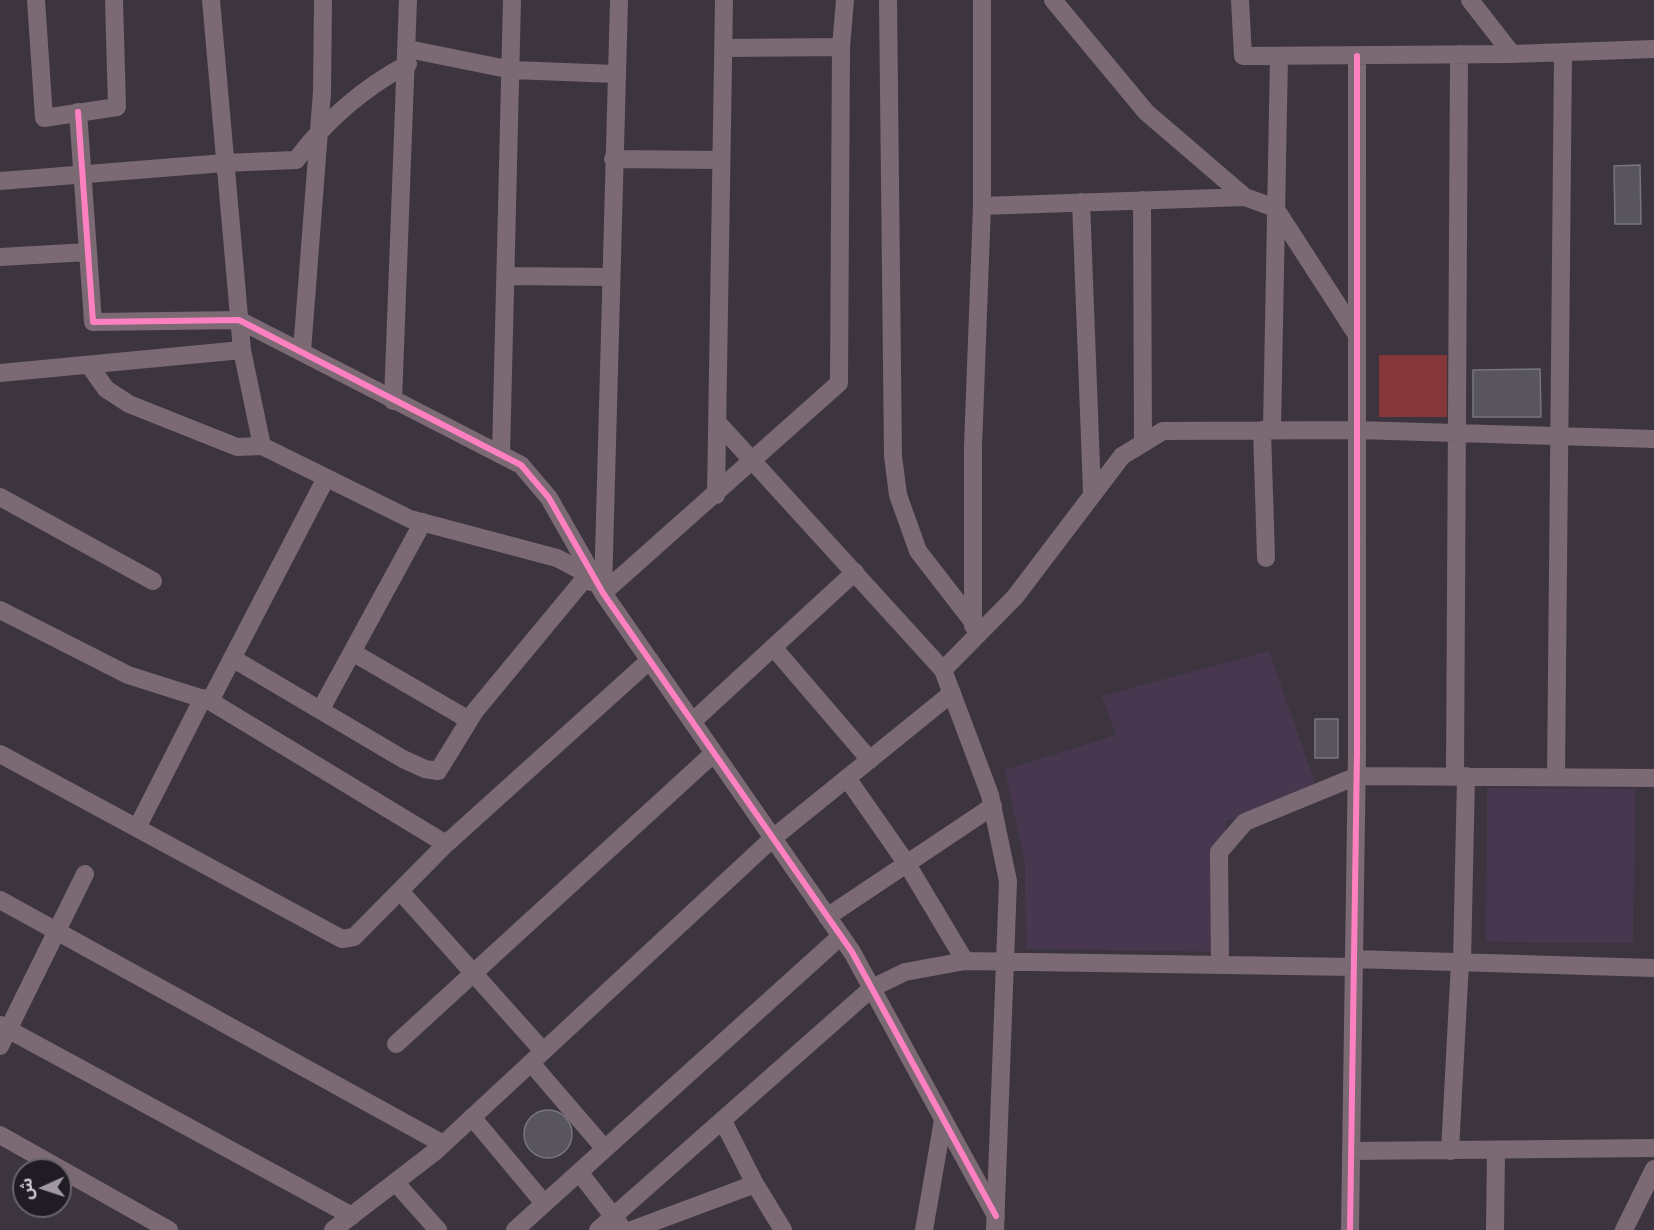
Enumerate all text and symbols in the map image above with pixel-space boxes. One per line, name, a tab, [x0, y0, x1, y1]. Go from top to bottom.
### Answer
north arrow	[12, 1158, 72, 1218]
text: ش	[15, 1177, 37, 1200]

